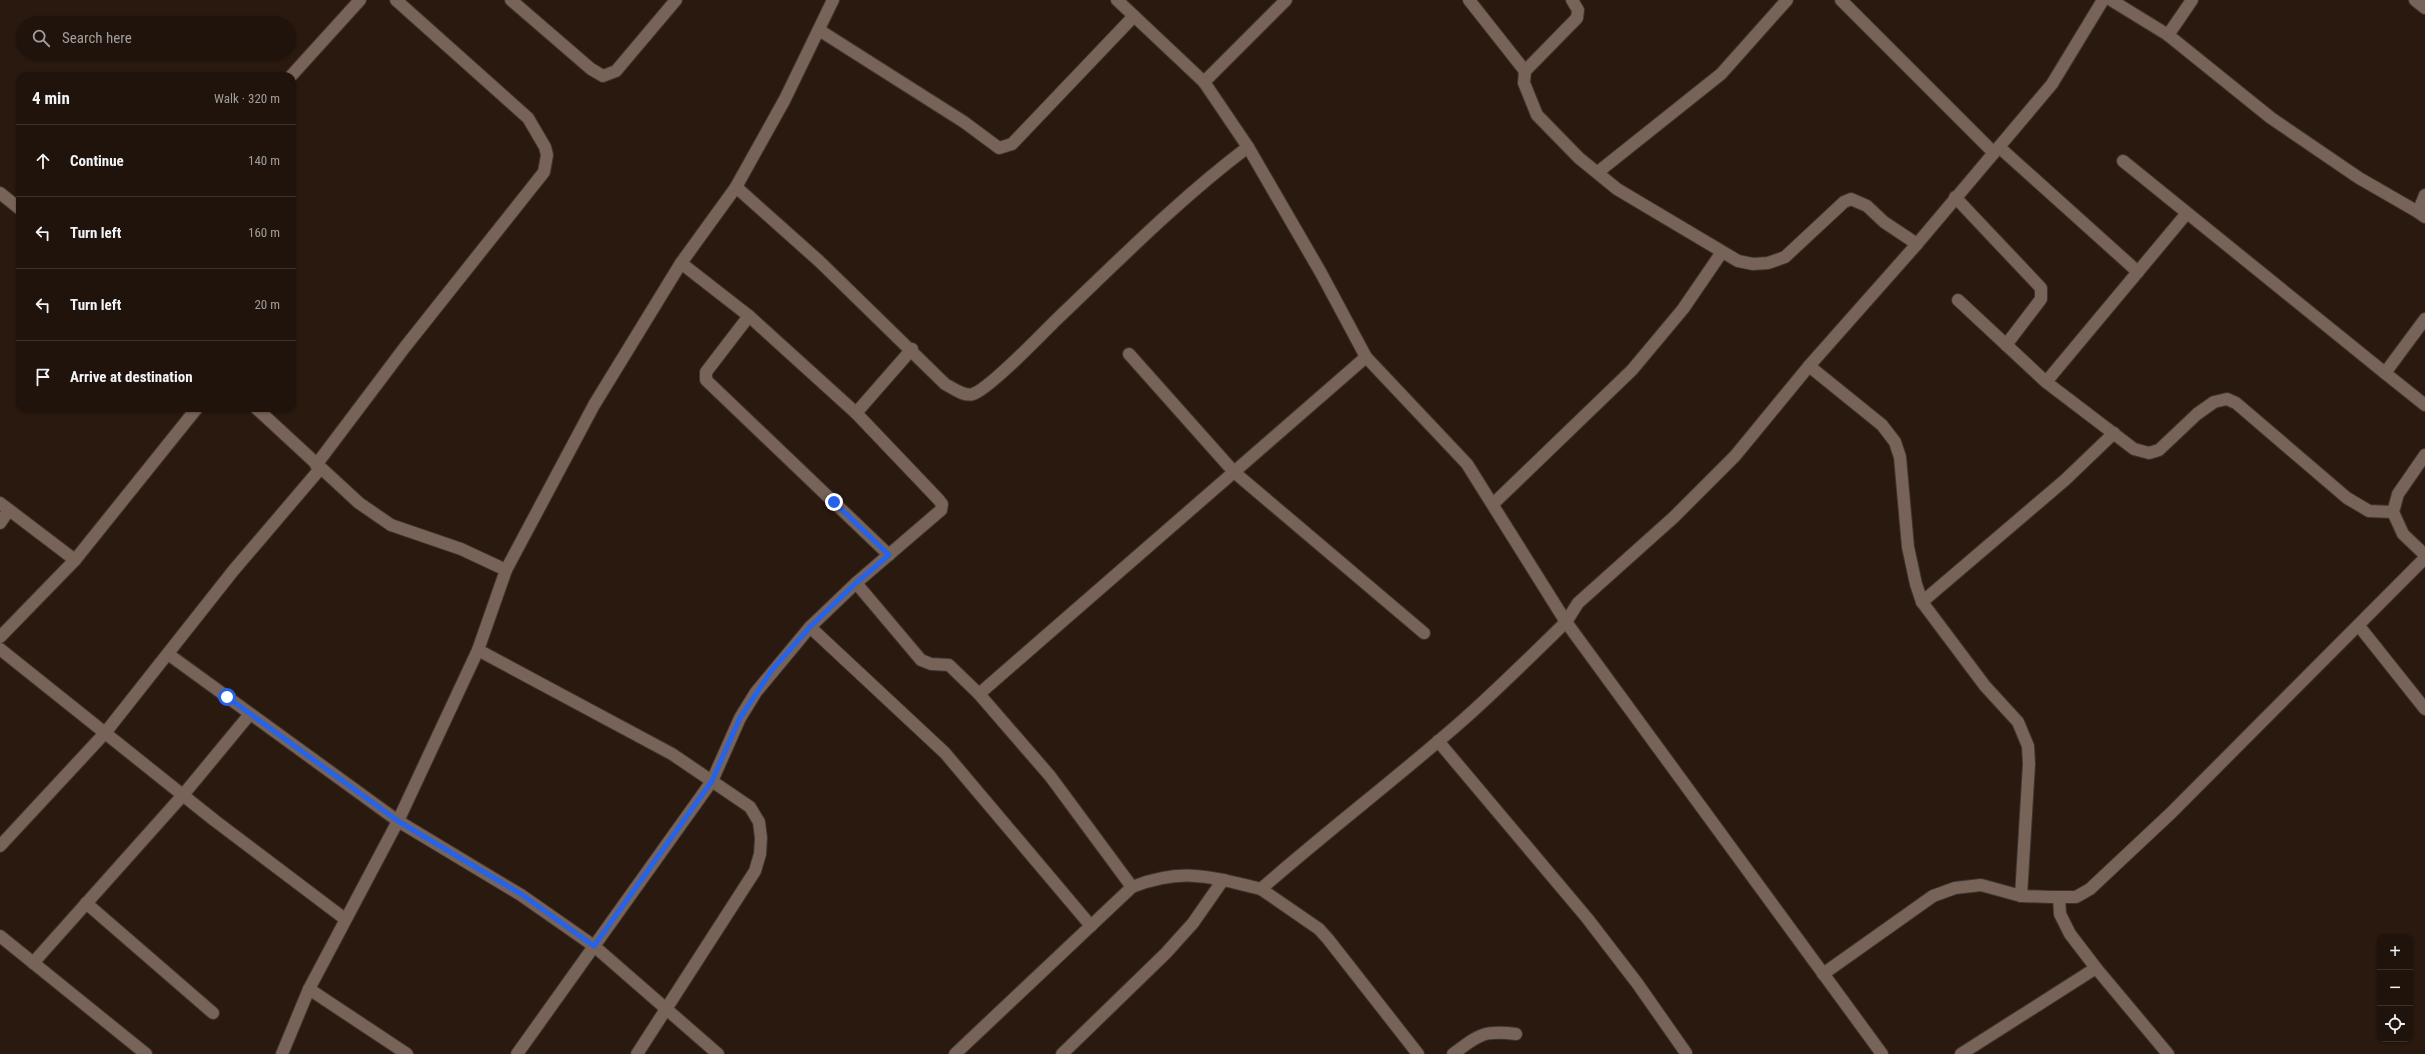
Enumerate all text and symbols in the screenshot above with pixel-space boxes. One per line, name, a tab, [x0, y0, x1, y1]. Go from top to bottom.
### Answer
search box	[16, 16, 296, 60]
icon: search	[30, 27, 52, 49]
text: Search here	[62, 29, 132, 47]
text: 4 min	[32, 88, 70, 108]
text: Walk · 320 m	[214, 91, 280, 106]
icon: ahead	[32, 150, 54, 172]
text: Continue	[70, 152, 124, 170]
text: 140 m	[248, 153, 280, 168]
icon: left	[32, 222, 54, 244]
text: Turn left	[70, 224, 121, 242]
text: 160 m	[248, 225, 280, 240]
icon: left	[32, 294, 54, 316]
text: Turn left	[70, 296, 121, 314]
text: 20 m	[254, 297, 280, 312]
icon: arrive	[32, 366, 54, 388]
text: Arrive at destination	[70, 368, 193, 386]
route end	[825, 493, 843, 511]
route start	[218, 688, 236, 706]
map controls	[2377, 934, 2413, 1042]
button: +	[2377, 934, 2413, 970]
button: −	[2377, 970, 2413, 1006]
button: locate	[2377, 1006, 2413, 1042]

